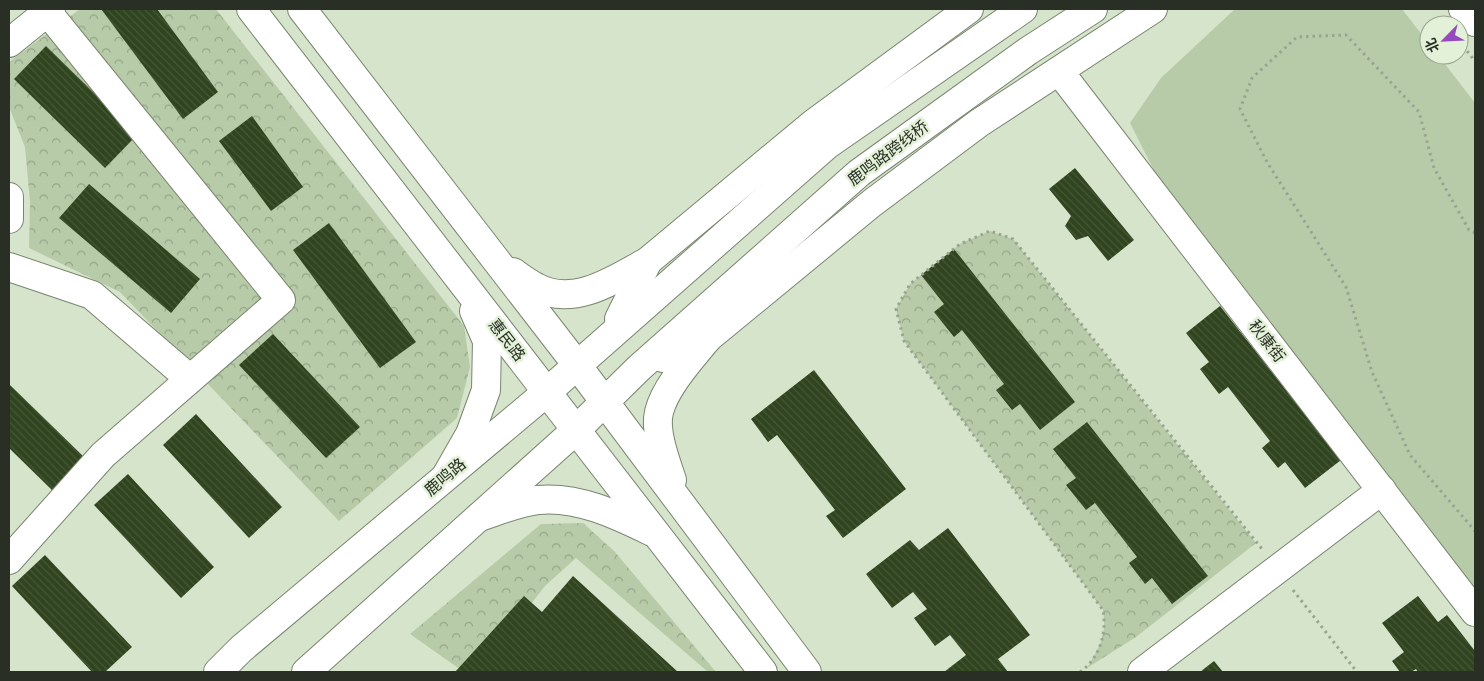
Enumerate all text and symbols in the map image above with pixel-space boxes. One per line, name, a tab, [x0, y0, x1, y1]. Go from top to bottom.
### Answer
north arrow	[1419, 15, 1469, 65]
text: 北	[1422, 35, 1443, 55]
street label: 鹿鸣路跨线桥	[844, 117, 932, 189]
street label: 惠民路	[485, 315, 529, 365]
street label: 秋康街	[1245, 316, 1289, 366]
street label: 鹿鸣路	[421, 454, 469, 500]

